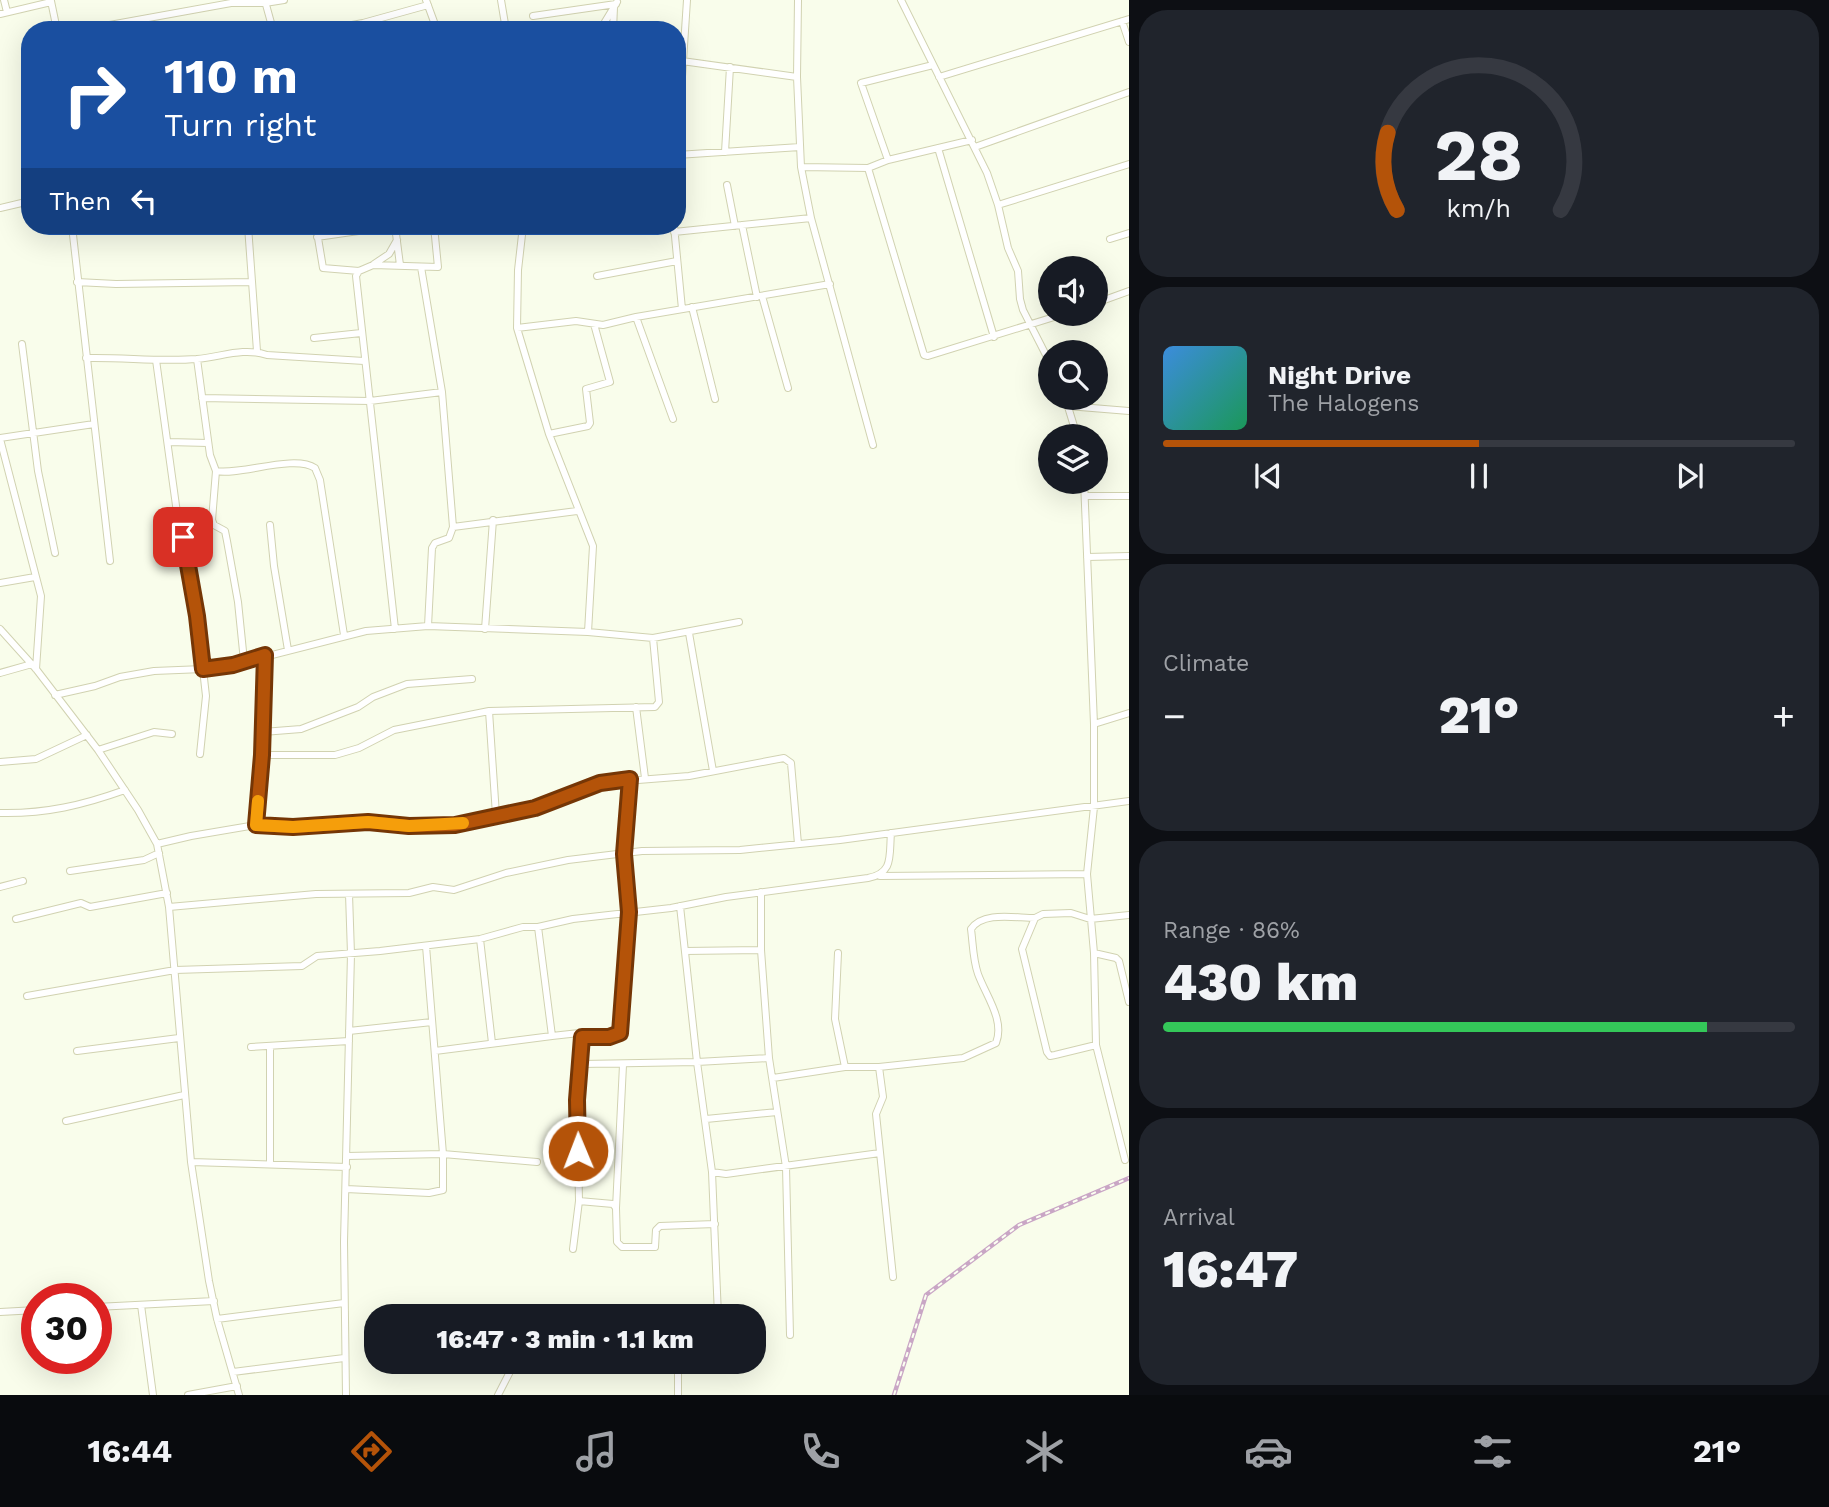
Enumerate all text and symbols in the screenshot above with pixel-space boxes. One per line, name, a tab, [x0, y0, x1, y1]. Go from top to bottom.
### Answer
text: 110 m	[164, 47, 298, 105]
icon: right	[49, 49, 140, 140]
text: Turn right	[164, 106, 316, 144]
text: 28	[1434, 112, 1524, 198]
icon: left	[125, 182, 163, 220]
text: Then	[49, 186, 111, 216]
text: km/h	[1447, 193, 1511, 222]
map controls	[1038, 256, 1108, 494]
button: sound	[1038, 256, 1108, 326]
button: search	[1038, 340, 1108, 410]
text: Night Drive	[1268, 360, 1411, 390]
text: The Halogens	[1268, 390, 1419, 417]
button: layers	[1038, 424, 1108, 494]
icon: previous	[1249, 457, 1287, 495]
icon: pause	[1460, 457, 1498, 495]
icon: next	[1671, 457, 1709, 495]
pin	[153, 507, 213, 567]
icon: arrive	[164, 518, 202, 556]
text: Climate	[1163, 650, 1249, 677]
text: 21°	[1439, 685, 1519, 746]
text: −	[1163, 694, 1186, 738]
text: +	[1772, 694, 1795, 738]
text: Range · 86%	[1163, 917, 1300, 944]
text: 430 km	[1163, 952, 1358, 1013]
position arrow	[541, 1114, 615, 1188]
text: Arrival	[1163, 1204, 1235, 1231]
text: 16:47	[1163, 1239, 1298, 1300]
speed limit sign: 30	[21, 1283, 112, 1374]
text: 16:47 · 3 min · 1.1 km	[436, 1324, 694, 1354]
icon: directions	[347, 1427, 396, 1476]
icon: music	[572, 1427, 621, 1476]
icon: phone	[796, 1427, 845, 1476]
icon: climate	[1020, 1427, 1069, 1476]
icon: car	[1244, 1427, 1293, 1476]
icon: filters	[1468, 1427, 1517, 1476]
text: 16:44	[88, 1432, 172, 1470]
text: 21°	[1693, 1432, 1741, 1470]

